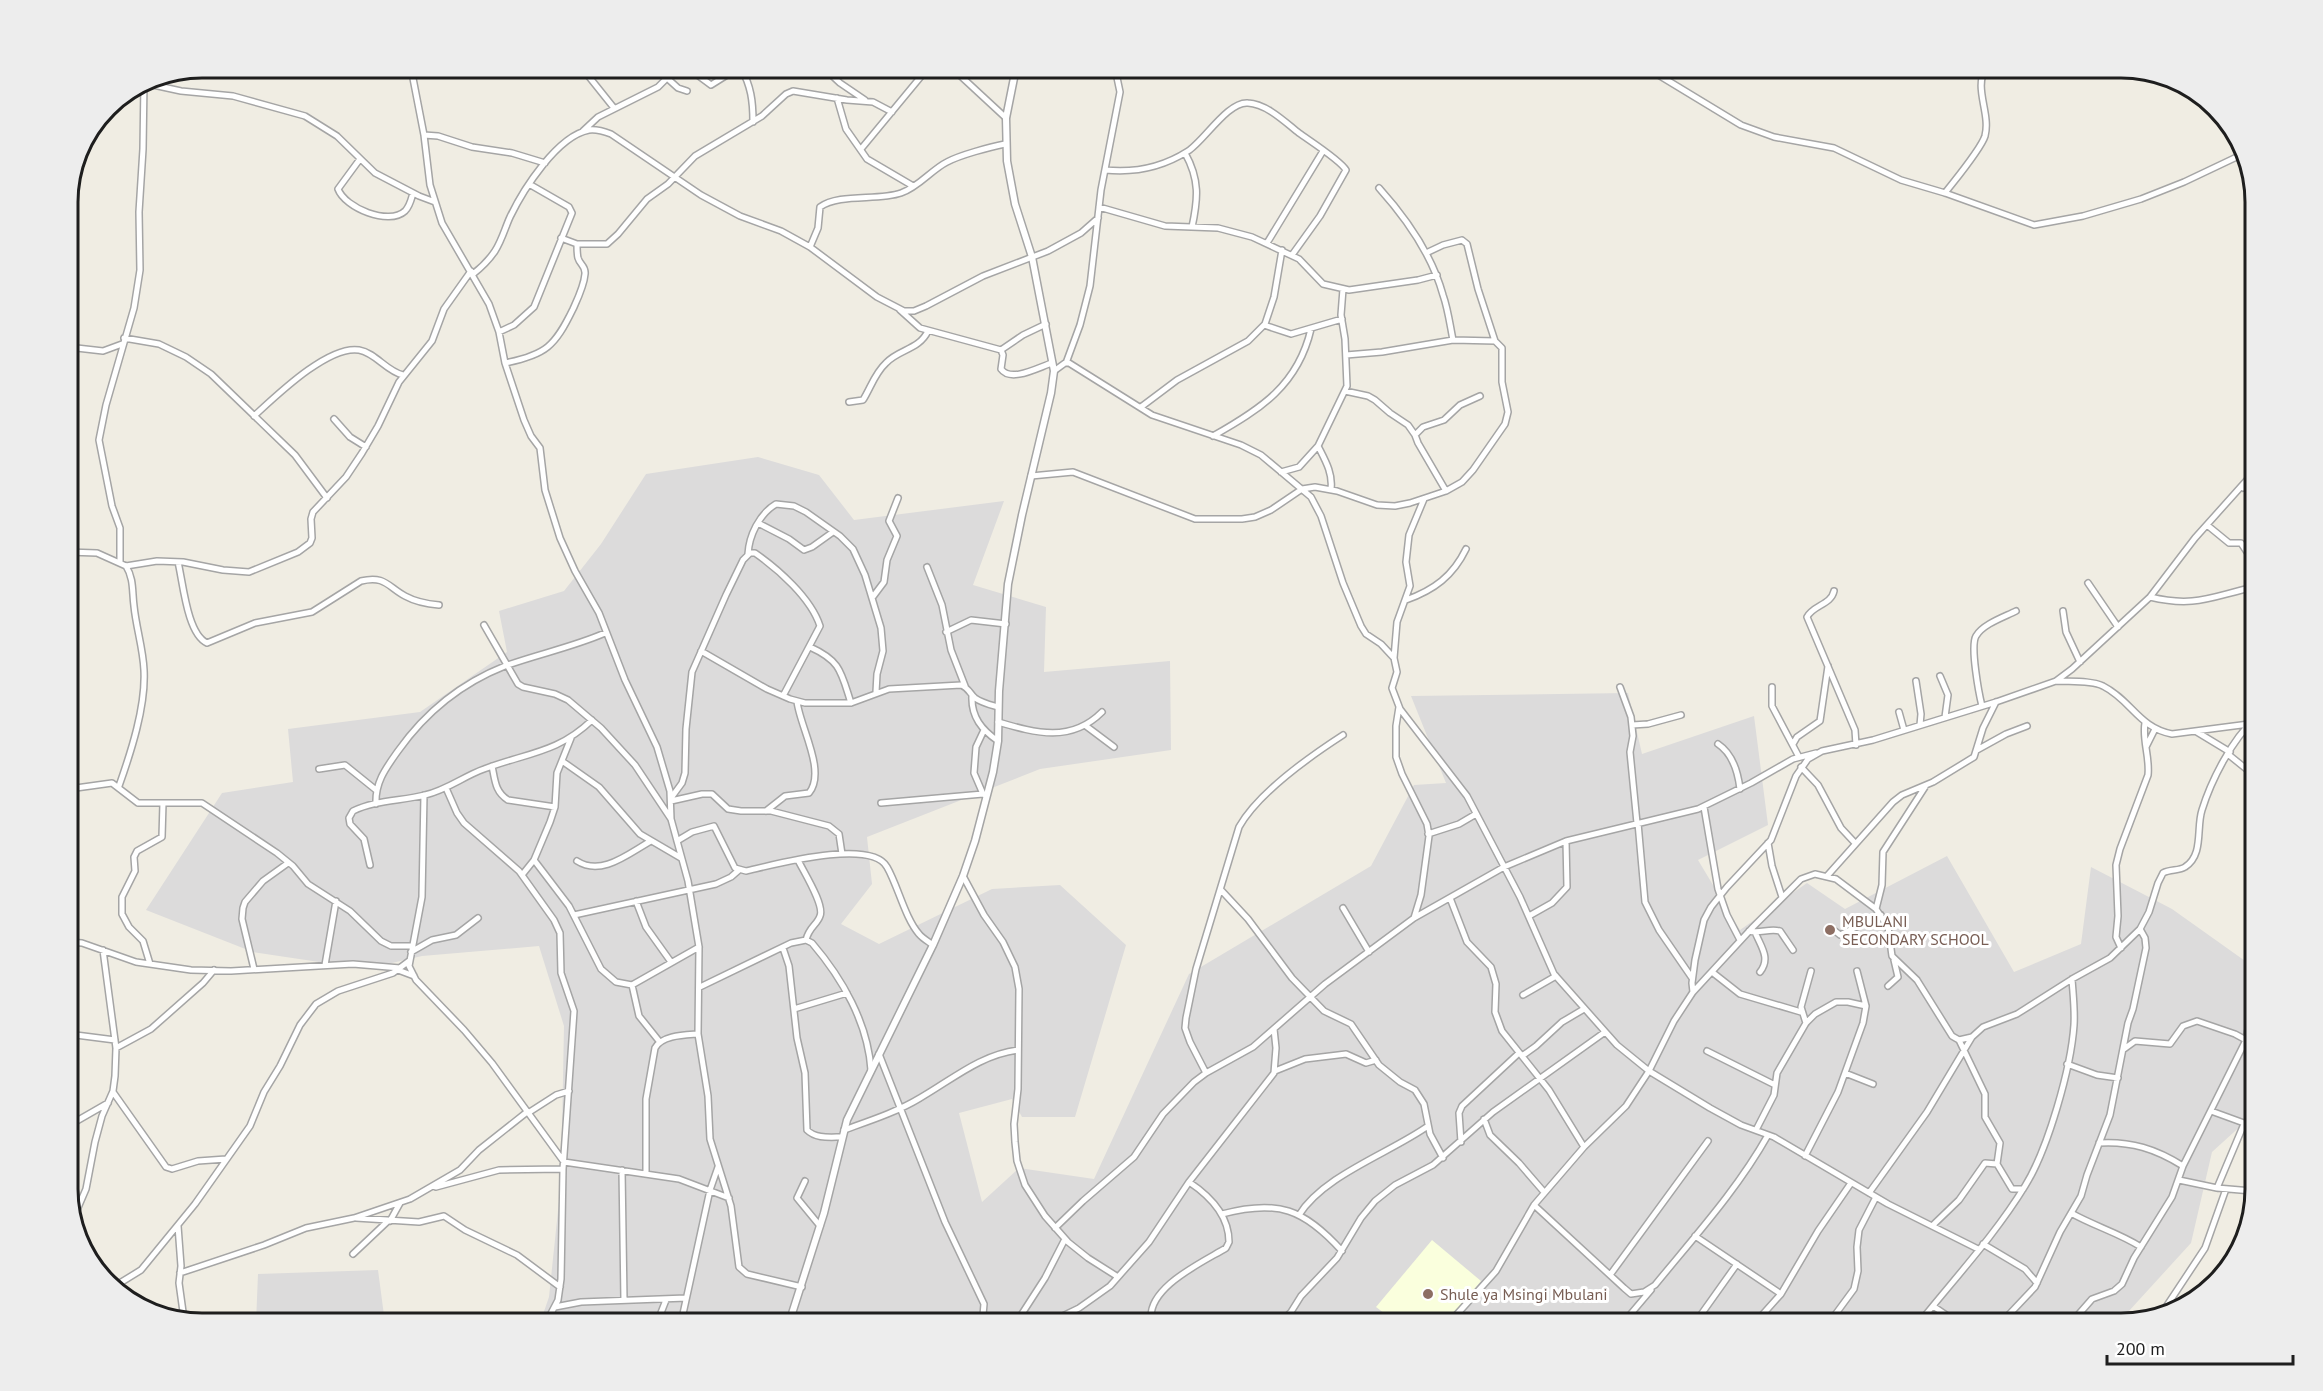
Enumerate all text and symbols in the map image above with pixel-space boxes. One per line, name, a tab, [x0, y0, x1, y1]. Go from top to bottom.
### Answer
place label: MBULANI SECONDARY SCHOOL	[1842, 911, 1989, 949]
marker: MBULANI SECONDARY SCHOOL	[1823, 923, 1837, 937]
place label: Shule ya Msingi Mbulani	[1440, 1284, 1608, 1304]
marker: Shule ya Msingi Mbulani	[1421, 1287, 1435, 1301]
scale bar	[2107, 1328, 2293, 1366]
text: 200 m	[2116, 1337, 2165, 1360]

